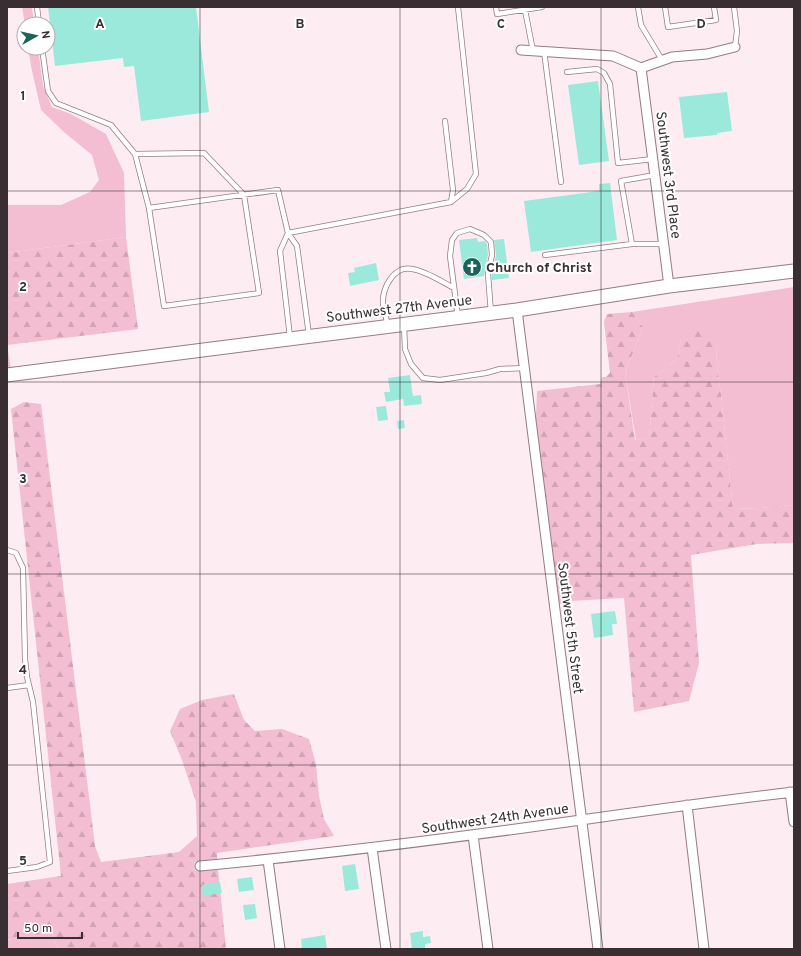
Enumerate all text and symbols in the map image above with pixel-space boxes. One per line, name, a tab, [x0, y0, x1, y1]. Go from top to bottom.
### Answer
north arrow	[16, 16, 56, 56]
text: A	[95, 17, 105, 33]
text: B	[296, 17, 305, 33]
text: C	[497, 17, 505, 33]
text: D	[696, 17, 706, 33]
text: N	[37, 30, 52, 40]
text: 1	[20, 89, 26, 105]
street label: Southwest 3rd Place	[651, 110, 684, 240]
church icon: Church of Christ	[461, 256, 483, 278]
place label: Church of Christ	[486, 260, 592, 277]
text: 2	[19, 280, 27, 296]
street label: Southwest 27th Avenue	[325, 292, 473, 327]
text: 3	[19, 472, 27, 488]
street label: Southwest 5th Street	[553, 561, 586, 695]
text: 4	[19, 663, 27, 679]
street label: Southwest 24th Avenue	[421, 801, 570, 838]
text: 5	[19, 854, 27, 870]
scale bar	[18, 914, 82, 940]
text: 50 m	[24, 921, 52, 937]

